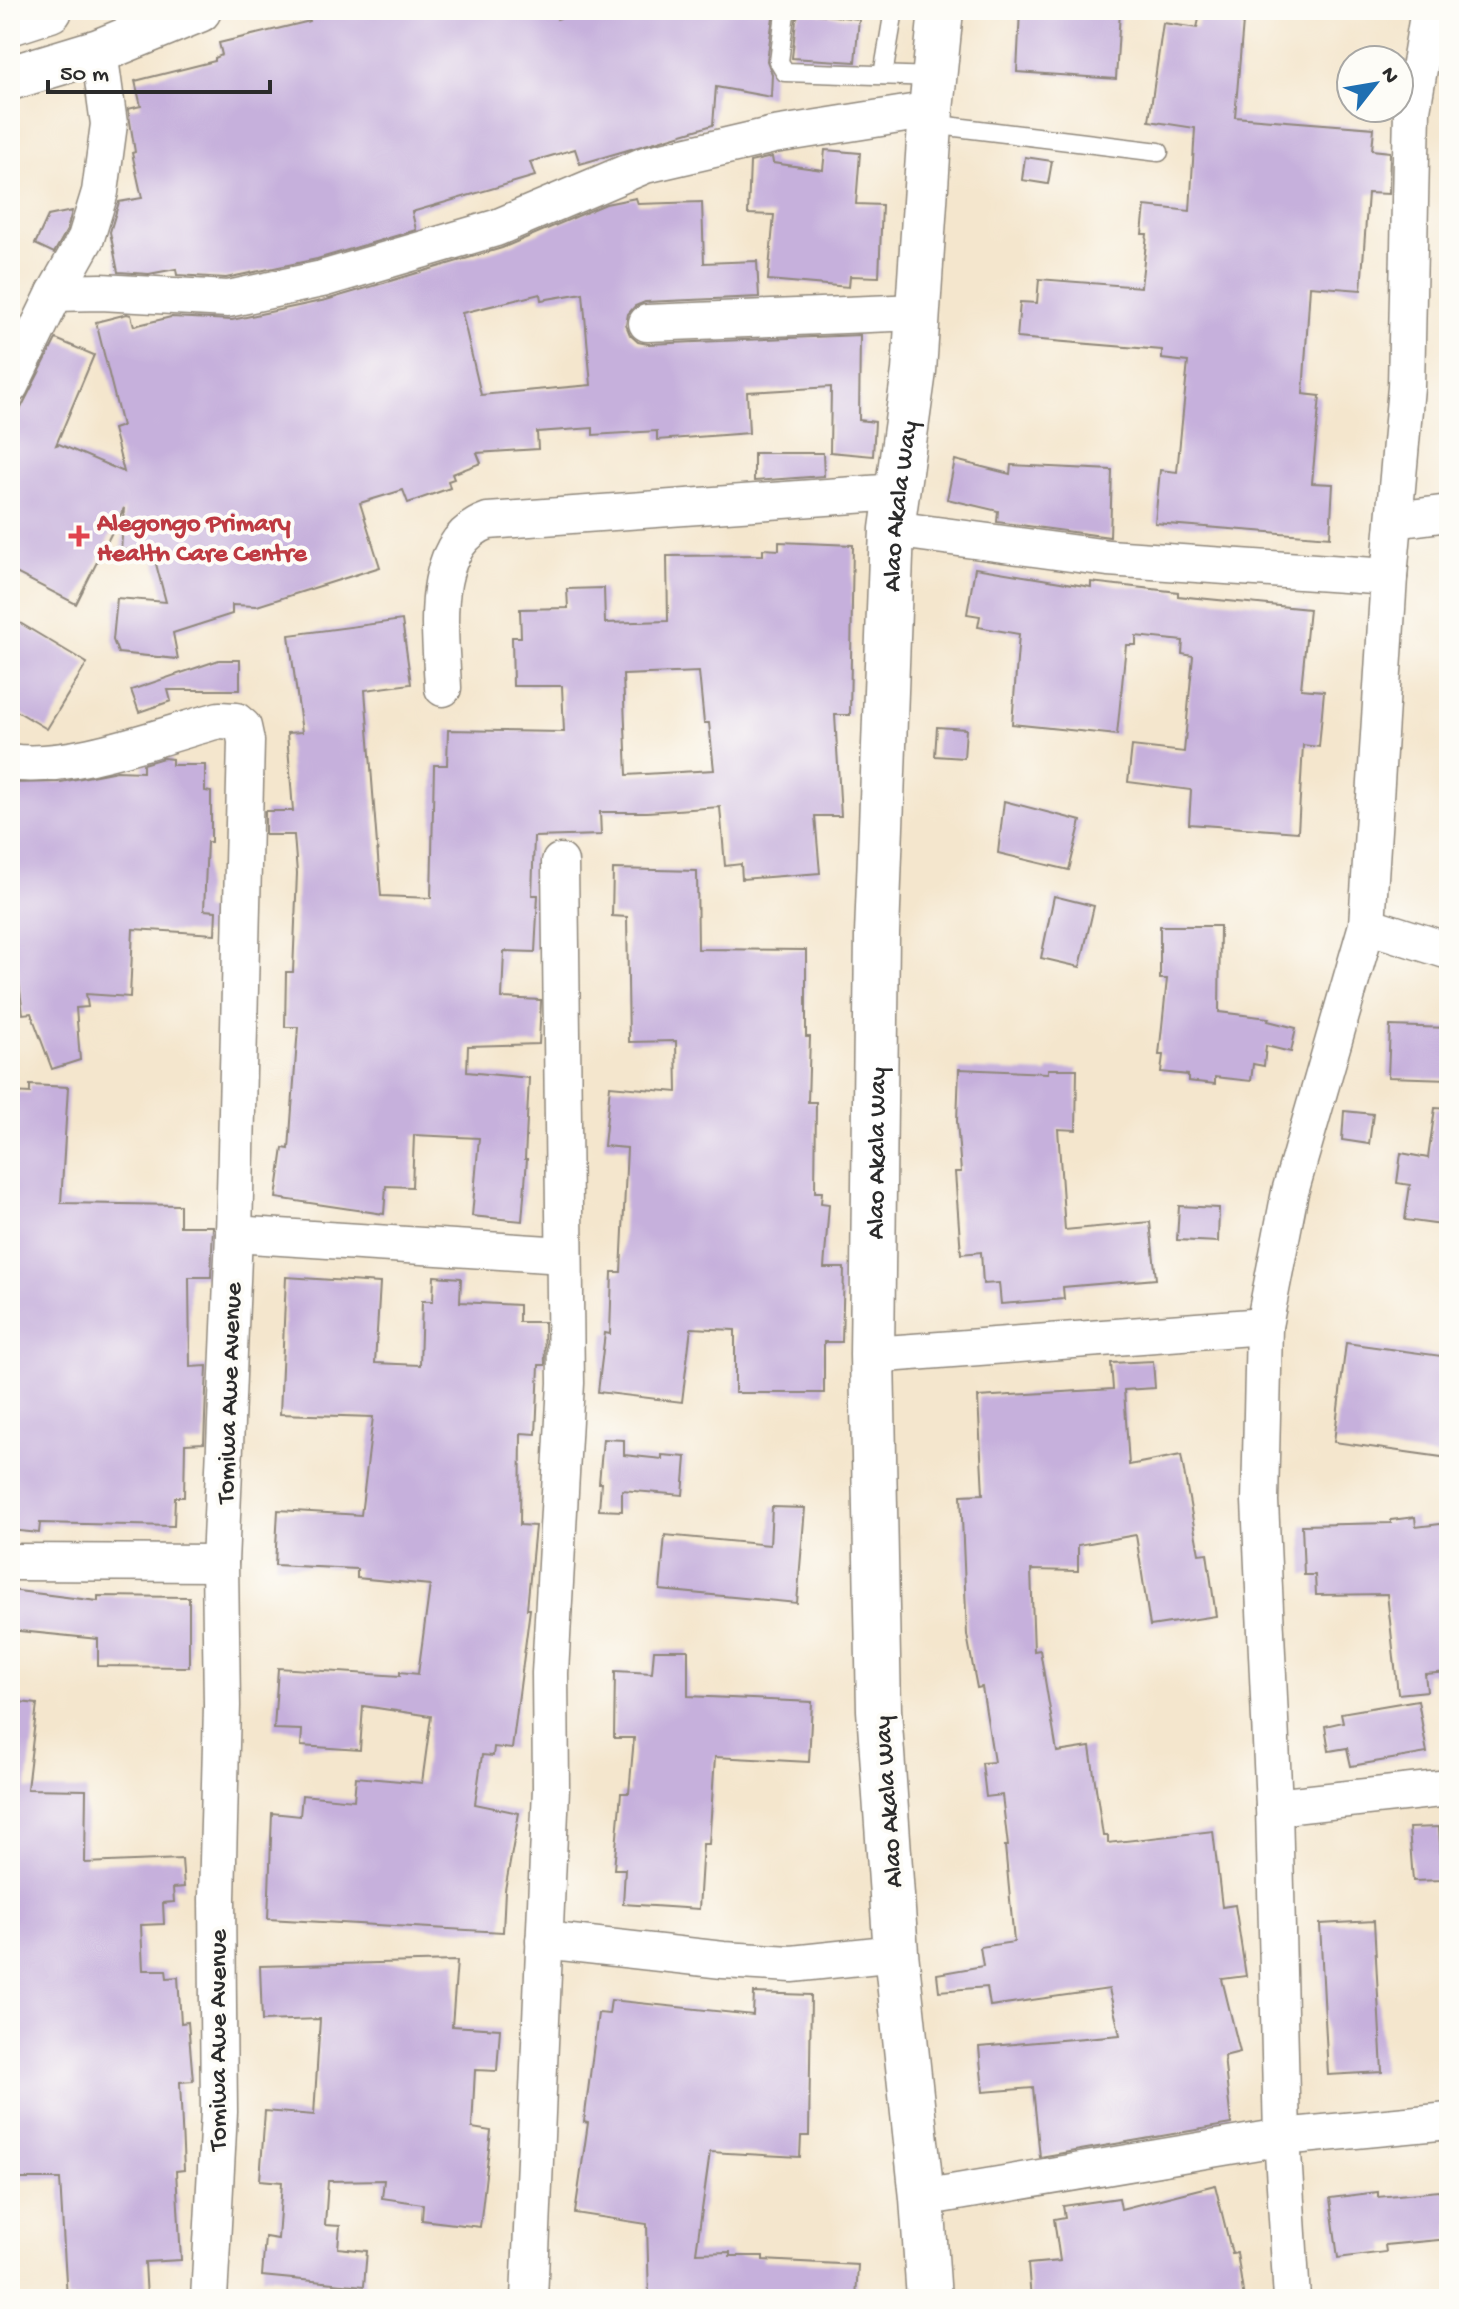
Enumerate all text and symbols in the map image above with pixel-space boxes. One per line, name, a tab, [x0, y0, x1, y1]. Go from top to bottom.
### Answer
scale bar	[48, 44, 270, 94]
north arrow	[1335, 44, 1415, 124]
text: 50 m	[60, 61, 109, 90]
text: N	[1374, 63, 1404, 89]
street label: Alao Akala Way	[879, 419, 927, 592]
place label: Alegongo Primary Health Care Centre	[96, 510, 308, 571]
marker: Alegongo Primary Health Care Centre	[68, 525, 90, 547]
street label: Alao Akala Way	[862, 1067, 895, 1240]
street label: Tomiwa Awe Avenue	[212, 1281, 251, 1506]
street label: Alao Akala Way	[869, 1715, 912, 1889]
street label: Tomiwa Awe Avenue	[205, 1929, 236, 2153]

